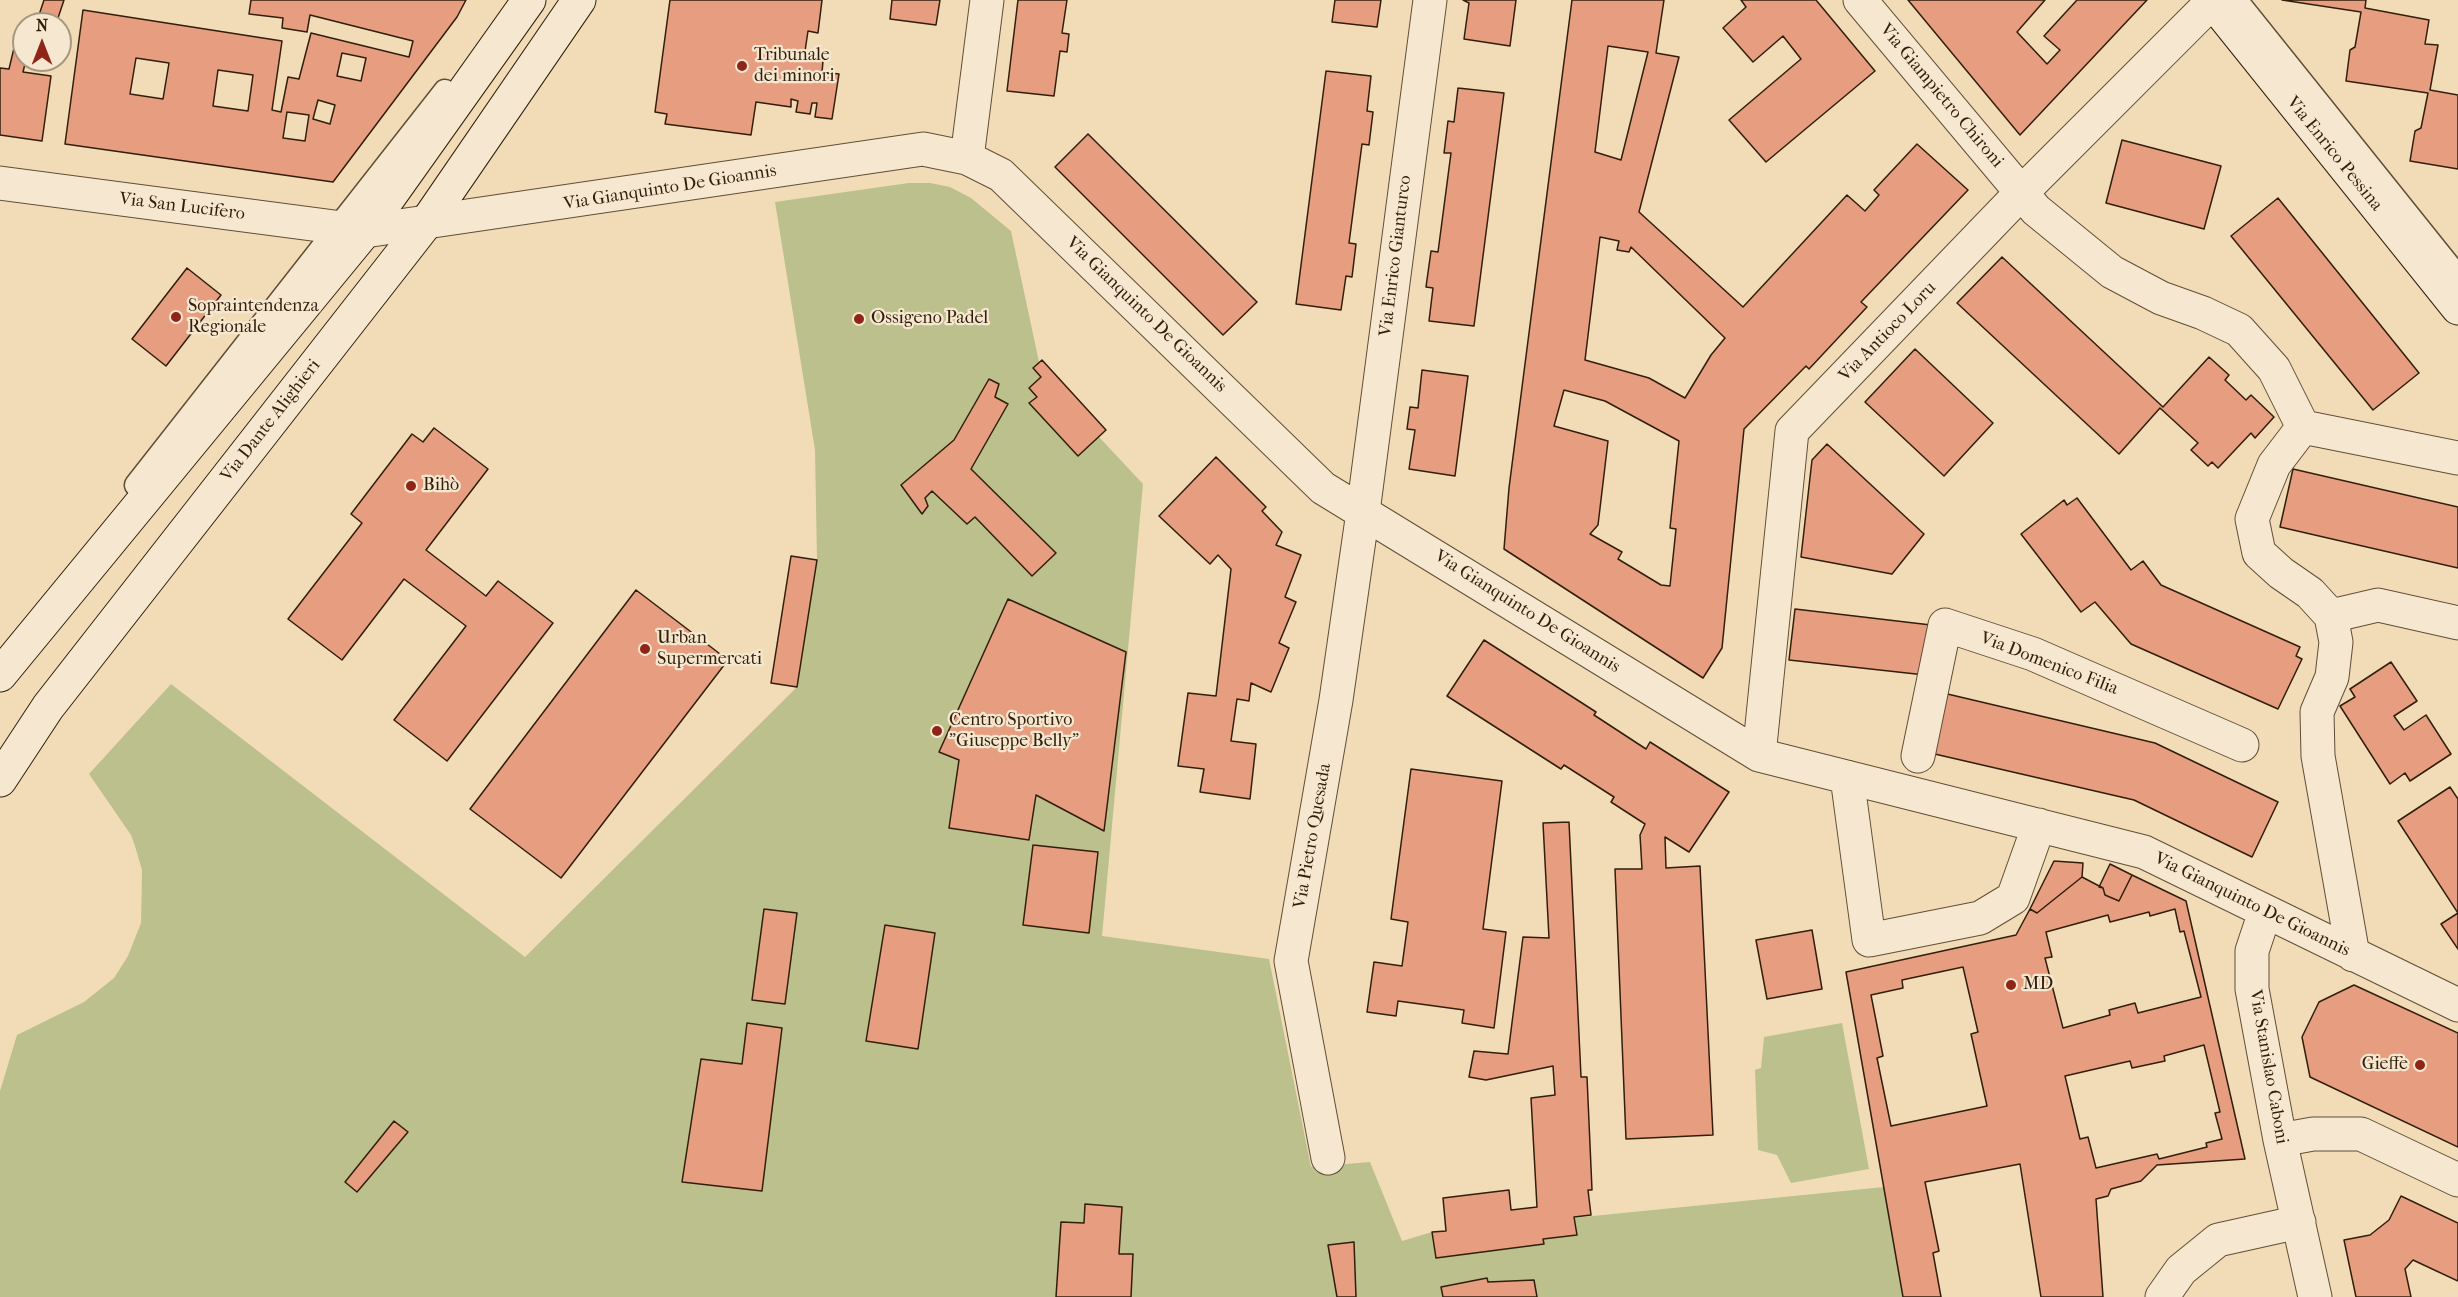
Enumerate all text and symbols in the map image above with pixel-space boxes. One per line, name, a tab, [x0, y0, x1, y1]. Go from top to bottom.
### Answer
north arrow	[12, 12, 72, 72]
text: N	[36, 16, 48, 35]
street label: Via Giampietro Chironi	[1875, 20, 2007, 172]
place label: Tribunale dei minori	[754, 45, 834, 88]
marker: Tribunale dei minori	[735, 59, 749, 73]
street label: Via Enrico Pessina	[2281, 92, 2387, 216]
street label: Via Gianquinto De Gioannis	[562, 160, 778, 216]
street label: Via Enrico Gianturco	[1375, 174, 1417, 338]
street label: Via San Lucifero	[118, 189, 246, 225]
street label: Via Gianquinto De Gioannis	[1061, 232, 1231, 398]
street label: Via Antioco Loru	[1835, 278, 1941, 386]
place label: Sopraintendenza Regionale	[188, 296, 319, 338]
place label: Ossigeno Padel	[871, 308, 988, 330]
marker: Sopraintendenza Regionale	[169, 310, 183, 324]
marker: Ossigeno Padel	[852, 312, 866, 326]
street label: Via Dante Alighieri	[216, 355, 326, 487]
place label: Bihò	[423, 475, 459, 497]
marker: Bihò	[404, 479, 418, 493]
street label: Via Gianquinto De Gioannis	[1430, 546, 1624, 678]
place label: Urban Supermercati	[657, 628, 762, 670]
street label: Via Domenico Filia	[1977, 628, 2121, 700]
marker: Urban Supermercati	[638, 642, 652, 656]
place label: Centro Sportivo "Giuseppe Belly"	[949, 710, 1079, 752]
marker: Centro Sportivo "Giuseppe Belly"	[930, 724, 944, 738]
street label: Via Pietro Quesada	[1290, 762, 1336, 910]
street label: Via Gianquinto De Gioannis	[2151, 848, 2353, 962]
place label: MD	[2023, 974, 2053, 996]
marker: MD	[2004, 978, 2018, 992]
street label: Via Stanislao Caboni	[2244, 988, 2292, 1146]
place label: Gieffe	[2362, 1054, 2408, 1076]
marker: Gieffe	[2413, 1058, 2427, 1072]

